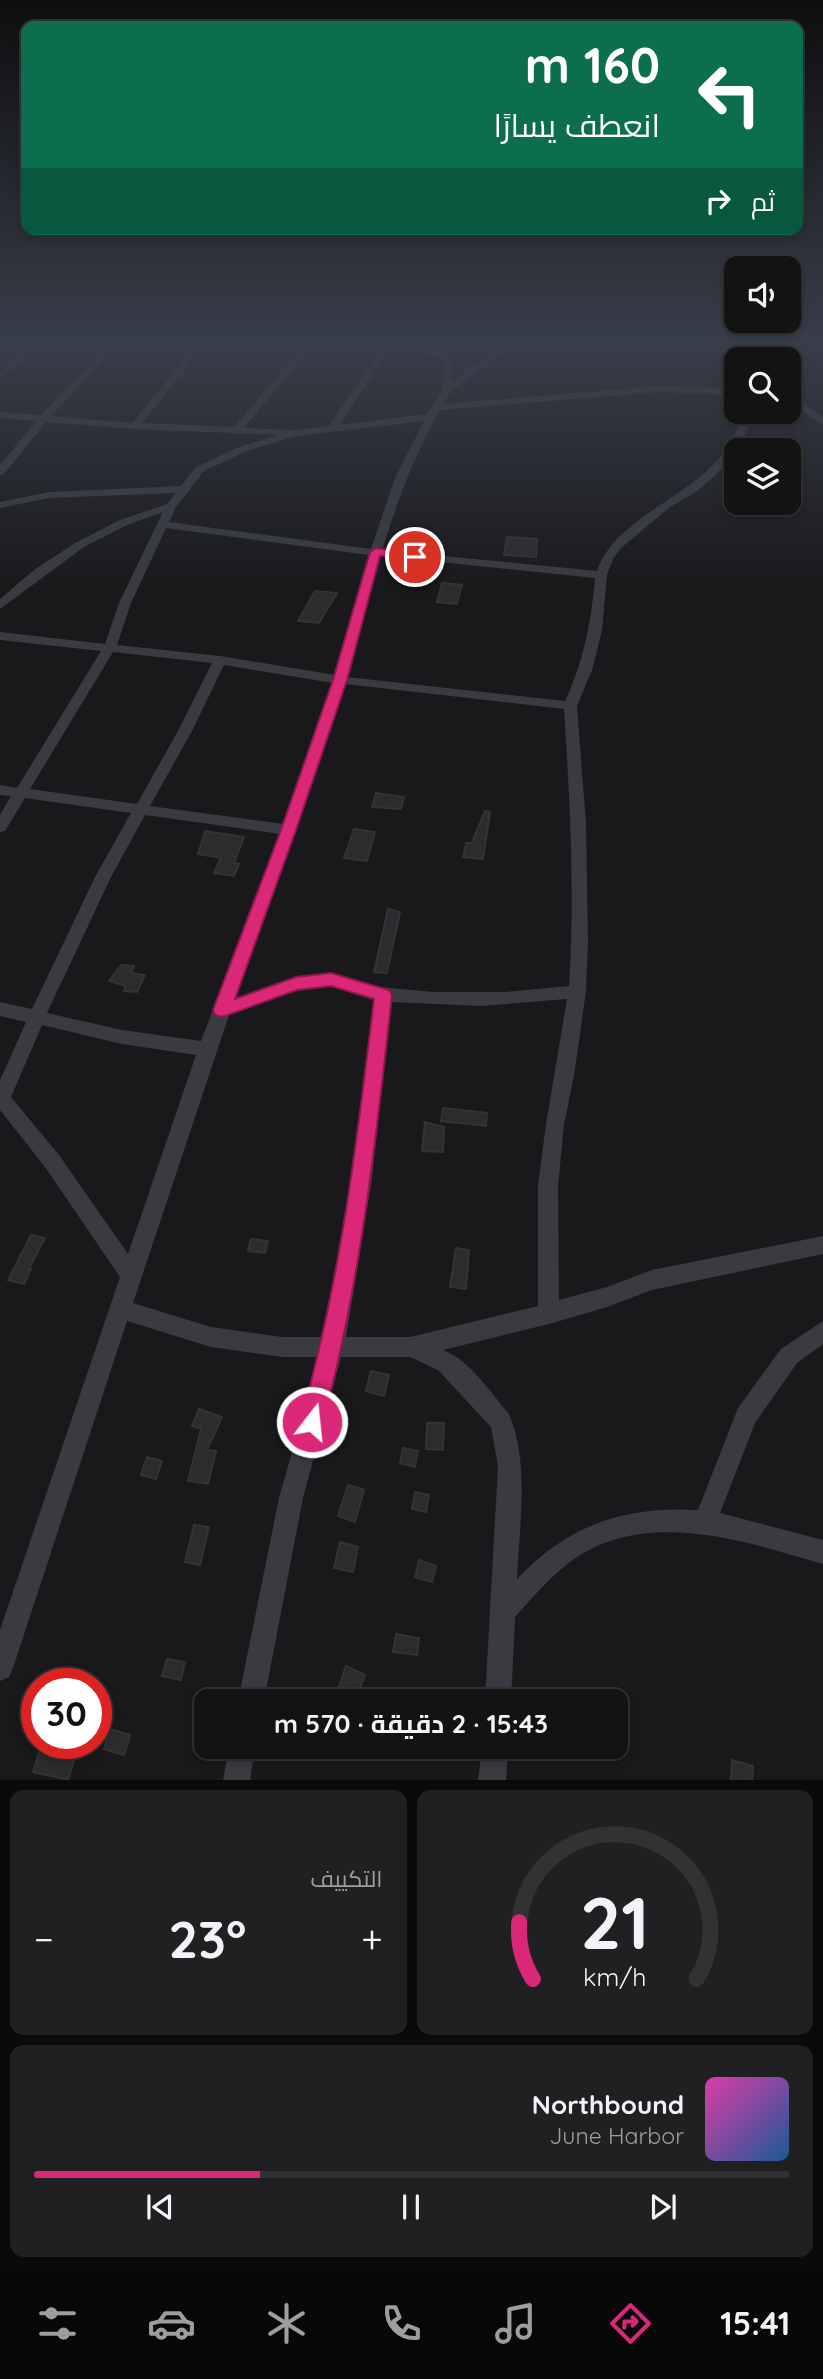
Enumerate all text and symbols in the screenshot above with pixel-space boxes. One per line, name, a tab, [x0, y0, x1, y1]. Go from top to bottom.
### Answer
text: 160 m	[525, 34, 660, 95]
icon: left	[684, 49, 775, 140]
text: انعطف يسارًا	[494, 105, 660, 145]
icon: right	[699, 182, 737, 220]
text: ثم	[751, 185, 775, 218]
map controls	[724, 256, 801, 515]
button: sound	[724, 256, 801, 333]
button: search	[724, 347, 801, 424]
button: layers	[724, 438, 801, 515]
pin	[385, 527, 445, 587]
icon: arrive	[396, 538, 434, 576]
position arrow	[275, 1385, 349, 1459]
speed limit sign: 30	[21, 1668, 112, 1759]
text: 15:43 · 2 دقيقة · 570 m	[274, 1707, 548, 1740]
text: التكييف	[310, 1864, 383, 1893]
text: 21	[580, 1876, 650, 1967]
text: 23°	[168, 1906, 246, 1971]
text: −	[34, 1915, 54, 1963]
text: +	[361, 1915, 383, 1963]
text: km/h	[583, 1960, 646, 1991]
text: Northbound	[532, 2088, 684, 2121]
text: June Harbor	[549, 2121, 684, 2150]
icon: previous	[141, 2188, 179, 2226]
icon: pause	[392, 2188, 430, 2226]
icon: next	[644, 2188, 682, 2226]
icon: filters	[33, 2299, 82, 2348]
icon: car	[147, 2299, 196, 2348]
icon: climate	[262, 2299, 311, 2348]
icon: phone	[377, 2299, 426, 2348]
icon: music	[491, 2299, 540, 2348]
icon: directions	[606, 2299, 655, 2348]
text: 15:41	[720, 2303, 790, 2343]

